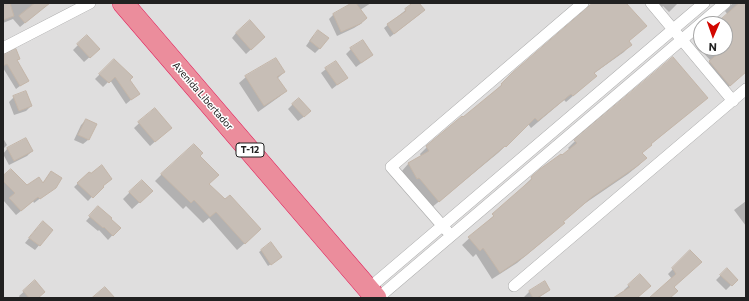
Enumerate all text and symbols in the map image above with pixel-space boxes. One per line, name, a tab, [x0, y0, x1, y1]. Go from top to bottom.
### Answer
north arrow	[693, 16, 733, 56]
text: N	[708, 41, 717, 54]
street label: Avenida Libertador	[170, 59, 236, 133]
road number: T-12	[236, 143, 264, 157]

